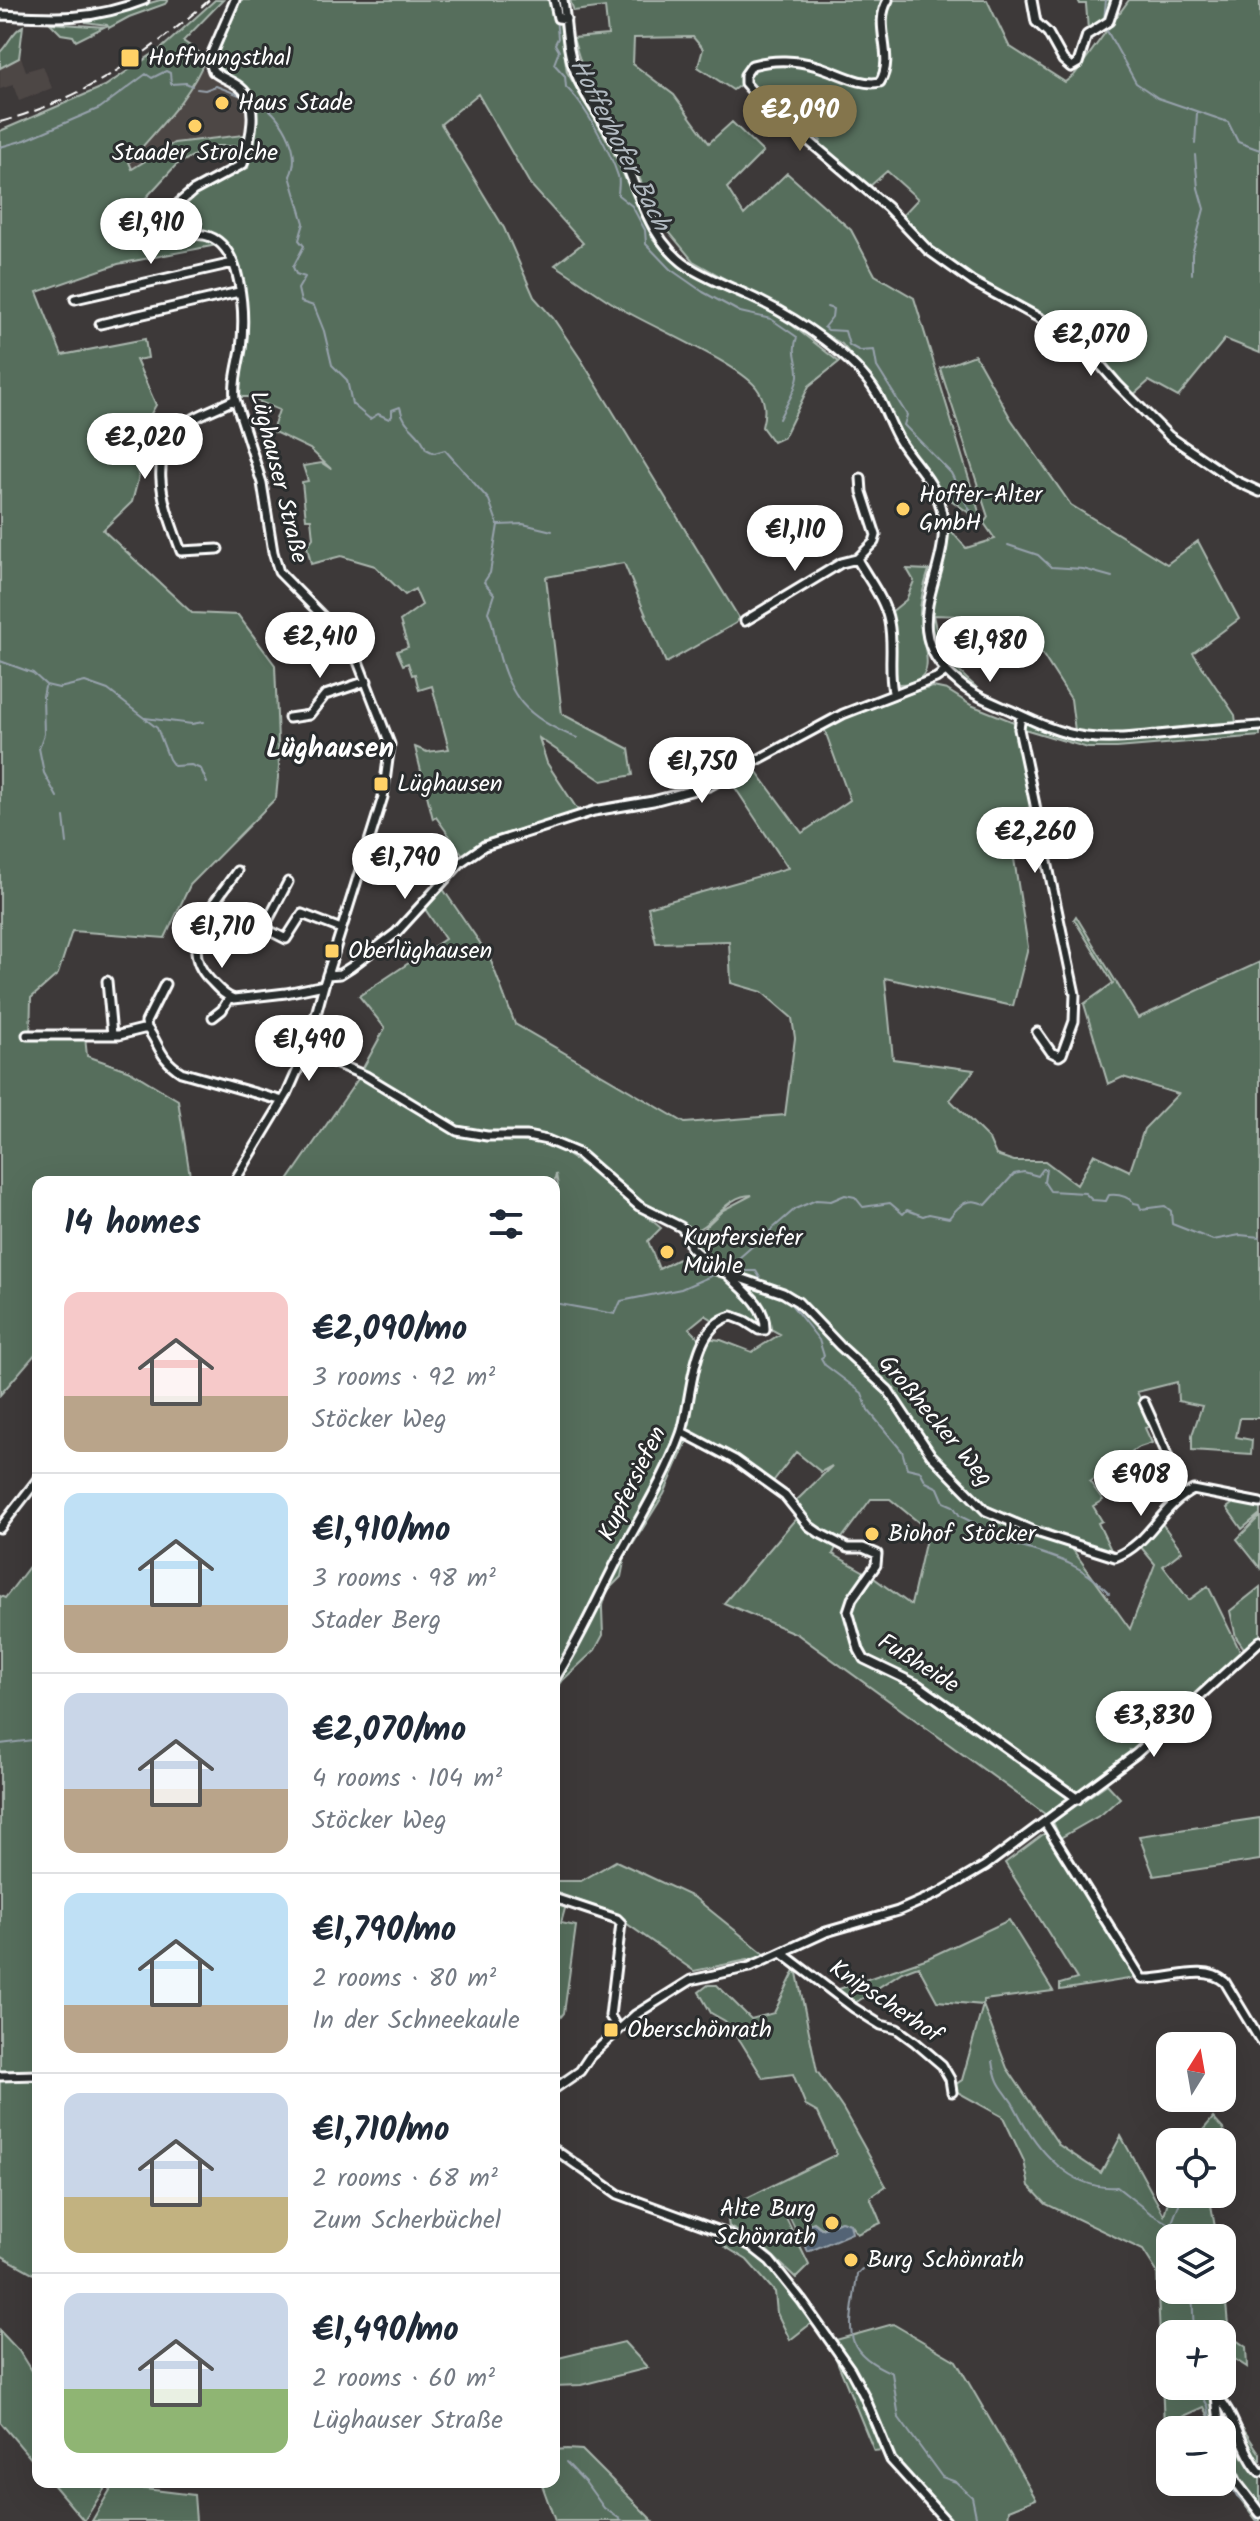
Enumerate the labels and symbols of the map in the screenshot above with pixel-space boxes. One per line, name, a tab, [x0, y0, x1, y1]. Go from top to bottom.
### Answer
place label: Hoffnungsthal	[148, 39, 291, 78]
marker: Hoffnungsthal	[119, 47, 141, 69]
water label: Hofferhofer Bach	[557, 51, 682, 241]
place label: Haus Stade	[238, 84, 353, 123]
pin: €2,090	[735, 85, 865, 153]
marker: Haus Stade	[213, 94, 231, 112]
marker: Staader Strolche	[186, 117, 204, 135]
place label: Staader Strolche	[112, 134, 278, 173]
pin: €1,910	[86, 198, 216, 266]
pin: €2,070	[1026, 310, 1156, 378]
street label: Lüghauser Straße	[238, 387, 318, 567]
pin: €2,020	[80, 413, 210, 481]
place label: Hoffer-Alter GmbH	[919, 476, 1044, 543]
marker: Hoffer-Alter GmbH	[894, 500, 912, 518]
pin: €1,110	[730, 505, 860, 573]
pin: €2,410	[255, 612, 385, 680]
pin: €1,980	[925, 616, 1055, 684]
district label: Lüghausen	[266, 727, 394, 772]
pin: €1,750	[637, 737, 767, 805]
place label: Lüghausen	[397, 765, 502, 804]
marker: Lüghausen	[372, 775, 390, 793]
pin: €2,260	[970, 807, 1100, 875]
pin: €1,790	[340, 833, 470, 901]
pin: €1,710	[157, 902, 287, 970]
place label: Oberlüghausen	[348, 932, 492, 971]
marker: Oberlüghausen	[323, 942, 341, 960]
pin: €1,490	[244, 1015, 374, 1083]
place label: Kupfersiefer Mühle	[683, 1219, 805, 1286]
marker: Kupfersiefer Mühle	[658, 1243, 676, 1261]
street label: Großhecker Weg	[868, 1346, 1002, 1496]
street label: Kupfersiefen	[588, 1420, 678, 1548]
pin: €908	[1094, 1450, 1188, 1518]
place label: Biohof Stöcker	[888, 1515, 1038, 1554]
marker: Biohof Stöcker	[863, 1525, 881, 1543]
street label: Fußheide	[869, 1624, 967, 1705]
pin: €3,830	[1089, 1691, 1219, 1759]
street label: Knipscherhof	[820, 1950, 952, 2056]
place label: Oberschönrath	[627, 2011, 772, 2050]
marker: Oberschönrath	[602, 2021, 620, 2039]
north arrow	[1156, 2032, 1236, 2112]
place label: Alte Burg Schönrath	[715, 2190, 816, 2257]
marker: Alte Burg Schönrath	[823, 2214, 841, 2232]
place label: Burg Schönrath	[867, 2241, 1024, 2280]
marker: Burg Schönrath	[842, 2251, 860, 2269]

